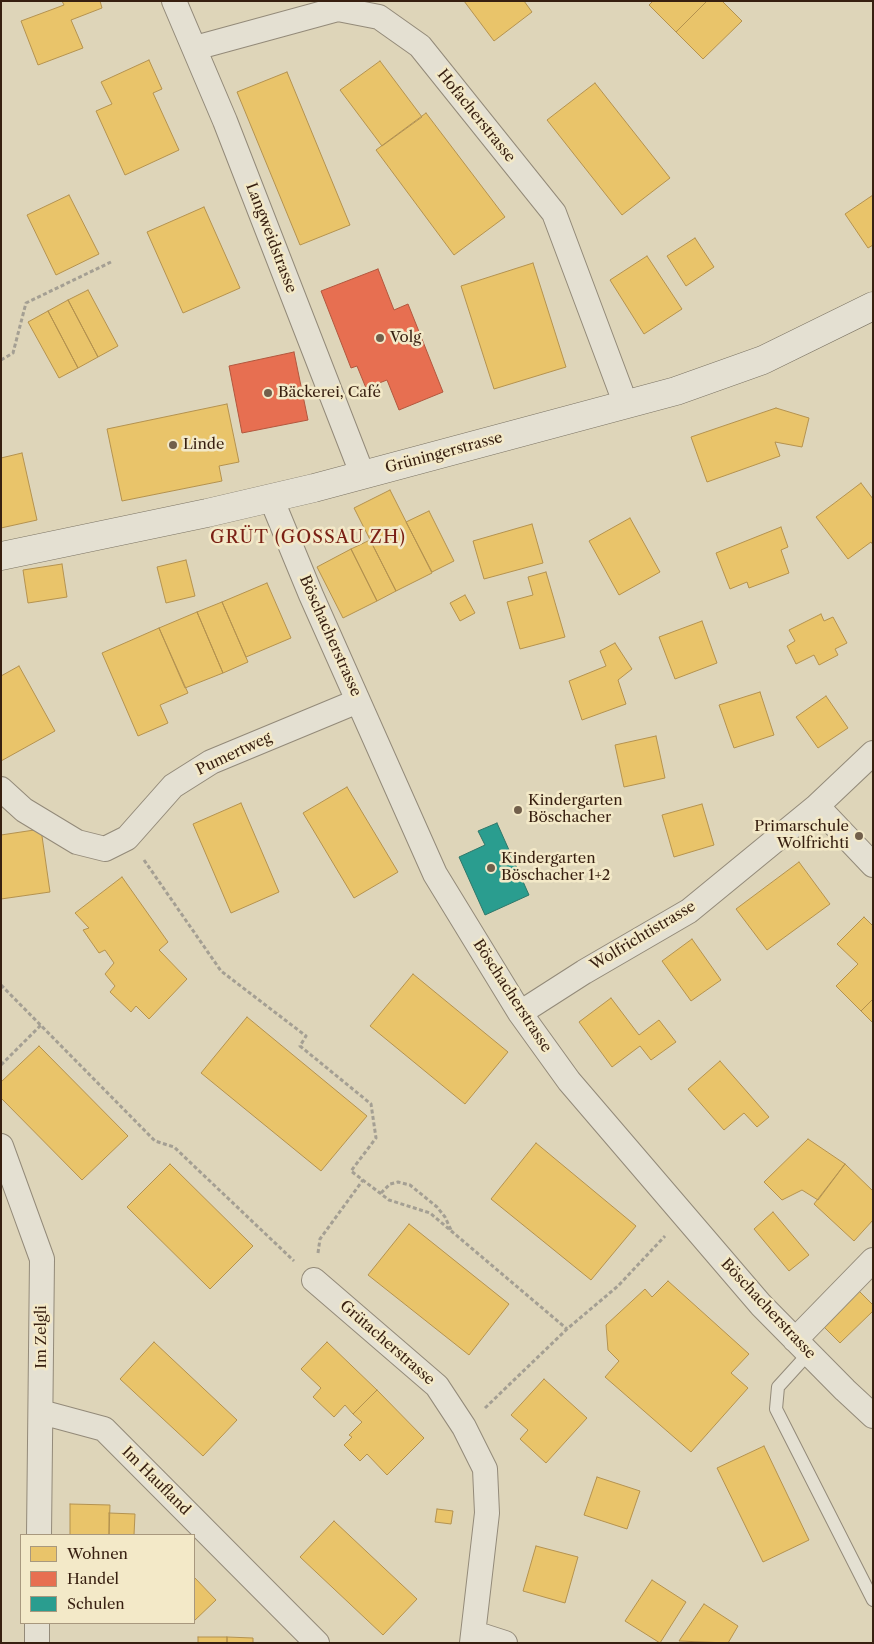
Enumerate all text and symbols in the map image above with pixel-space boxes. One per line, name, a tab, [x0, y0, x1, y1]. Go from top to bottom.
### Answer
street label: Hofacherstrasse	[433, 66, 519, 166]
street label: Langweidstrasse	[242, 180, 300, 296]
place label: Volg	[390, 329, 421, 347]
marker: Volg	[374, 332, 386, 344]
place label: Bäckerei, Café	[278, 384, 381, 402]
marker: Bäckerei, Café	[262, 387, 274, 399]
street label: Grüningerstrasse	[383, 429, 505, 477]
place label: Linde	[183, 436, 224, 454]
marker: Linde	[167, 439, 179, 451]
district label: GRÜT (GOSSAU ZH)	[208, 527, 408, 549]
street label: Böschacherstrasse	[295, 573, 365, 699]
street label: Pumertweg	[193, 729, 275, 779]
place label: Kindergarten Böschacher	[528, 792, 623, 827]
marker: Kindergarten Böschacher	[512, 804, 524, 816]
place label: Primarschule Wolfrichti	[754, 818, 849, 853]
marker: Primarschule Wolfrichti	[853, 830, 865, 842]
place label: Kindergarten Böschacher 1+2	[501, 850, 610, 885]
marker: Kindergarten Böschacher 1+2	[485, 862, 497, 874]
street label: Wolfrichtistrasse	[587, 897, 699, 975]
street label: Böschacherstrasse	[469, 936, 555, 1056]
street label: Böschacherstrasse	[717, 1255, 819, 1363]
street label: Grütacherstrasse	[336, 1297, 438, 1389]
street label: Im Zelgli	[33, 1305, 51, 1369]
street label: Im Haufland	[118, 1443, 194, 1519]
legend	[20, 1534, 195, 1624]
text: Wohnen	[67, 1544, 128, 1563]
text: Handel	[67, 1569, 119, 1588]
text: Schulen	[67, 1594, 125, 1613]

